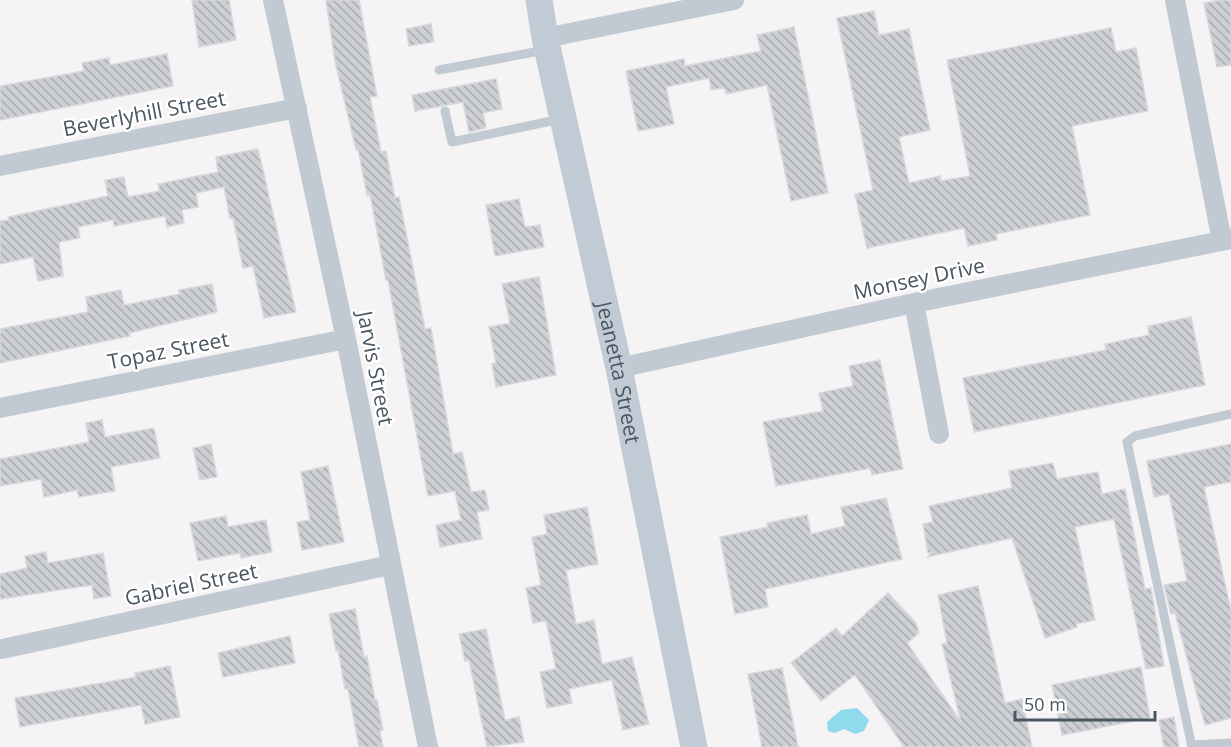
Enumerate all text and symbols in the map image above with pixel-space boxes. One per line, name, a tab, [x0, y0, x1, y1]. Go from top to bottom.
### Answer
street label: Beverlyhill Street	[60, 84, 228, 142]
street label: Monsey Drive	[851, 250, 987, 306]
street label: Jeanetta Street	[590, 297, 648, 446]
street label: Jarvis Street	[351, 307, 401, 428]
street label: Topaz Street	[105, 325, 231, 375]
street label: Gabriel Street	[122, 556, 260, 612]
scale bar	[1015, 684, 1154, 722]
text: 50 m	[1024, 692, 1066, 716]

